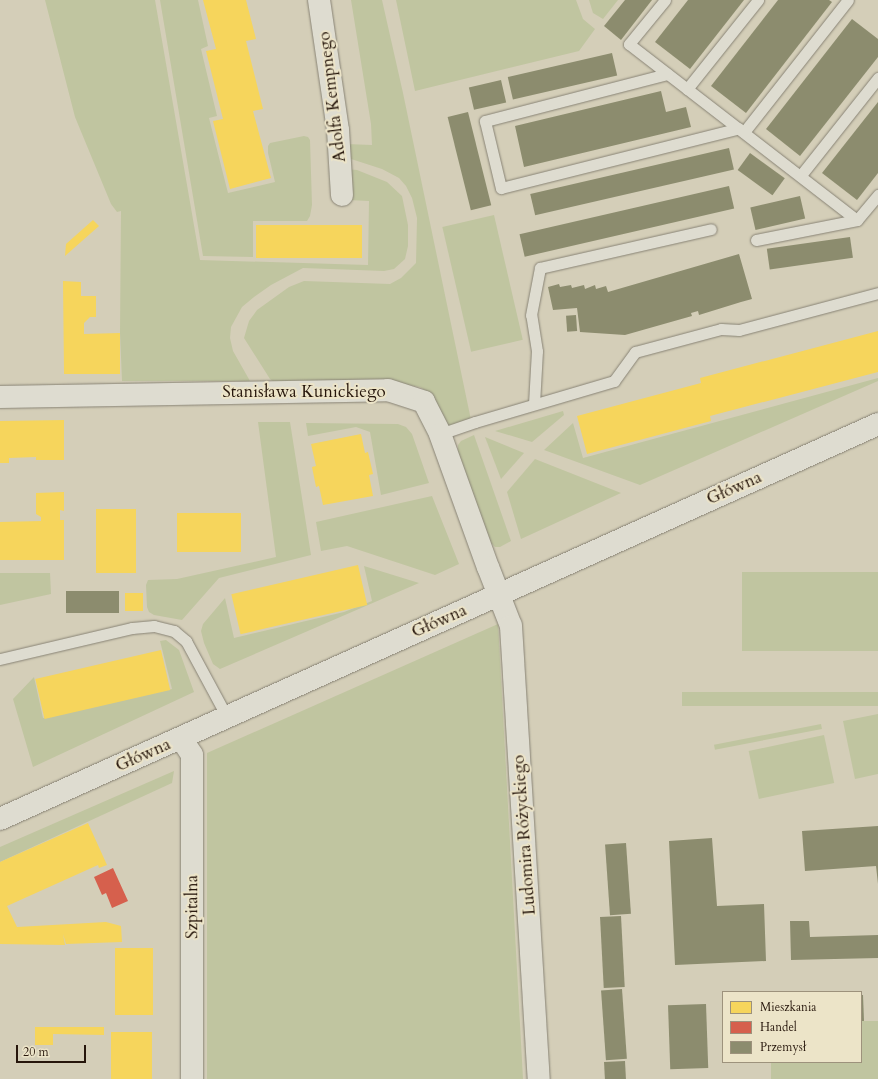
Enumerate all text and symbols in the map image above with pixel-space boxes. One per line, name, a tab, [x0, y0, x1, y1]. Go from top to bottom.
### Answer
street label: Adolfa Kempnego	[314, 30, 350, 164]
street label: Stanisława Kunickiego	[222, 382, 386, 402]
street label: Główna	[703, 467, 765, 509]
street label: Główna	[408, 600, 470, 642]
street label: Główna	[112, 734, 174, 776]
street label: Ludomira Różyckiego	[508, 754, 540, 916]
street label: Szpitalna	[182, 875, 202, 939]
legend	[722, 991, 862, 1063]
text: Mieszkania	[760, 999, 817, 1015]
text: Handel	[760, 1019, 797, 1035]
scale bar	[18, 1037, 88, 1063]
text: Przemysł	[760, 1039, 806, 1055]
text: 20 m	[23, 1044, 49, 1060]

